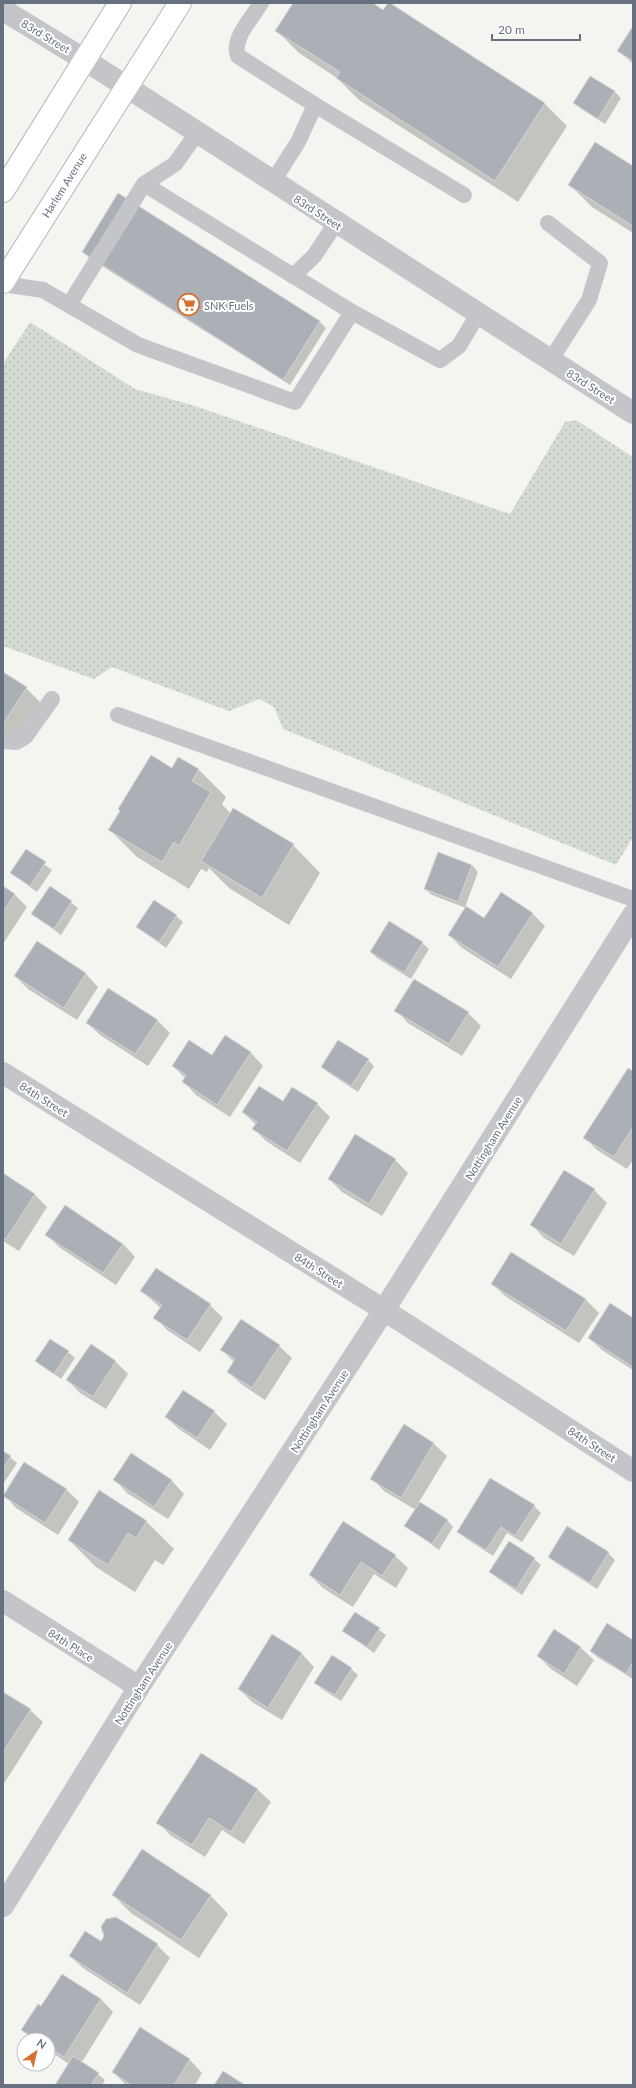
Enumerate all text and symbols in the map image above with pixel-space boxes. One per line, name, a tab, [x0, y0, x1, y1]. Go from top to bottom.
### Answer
street label: 83rd Street	[19, 16, 73, 56]
scale bar	[492, 16, 580, 42]
text: 20 m	[498, 22, 525, 37]
street label: Harlem Avenue	[39, 150, 89, 220]
street label: 83rd Street	[292, 192, 344, 232]
supermarket icon: SNK Fuels	[175, 292, 201, 318]
place label: SNK Fuels	[204, 299, 254, 312]
street label: 83rd Street	[564, 366, 618, 406]
street label: 84th Street	[17, 1079, 71, 1119]
street label: Nottingham Avenue	[462, 1094, 524, 1182]
street label: 84th Street	[292, 1250, 346, 1290]
street label: Nottingham Avenue	[287, 1367, 351, 1455]
street label: 84th Street	[566, 1424, 618, 1464]
street label: 84th Place	[46, 1626, 96, 1664]
street label: Nottingham Avenue	[111, 1639, 175, 1727]
north arrow	[16, 2032, 56, 2072]
text: N	[35, 2036, 49, 2051]

